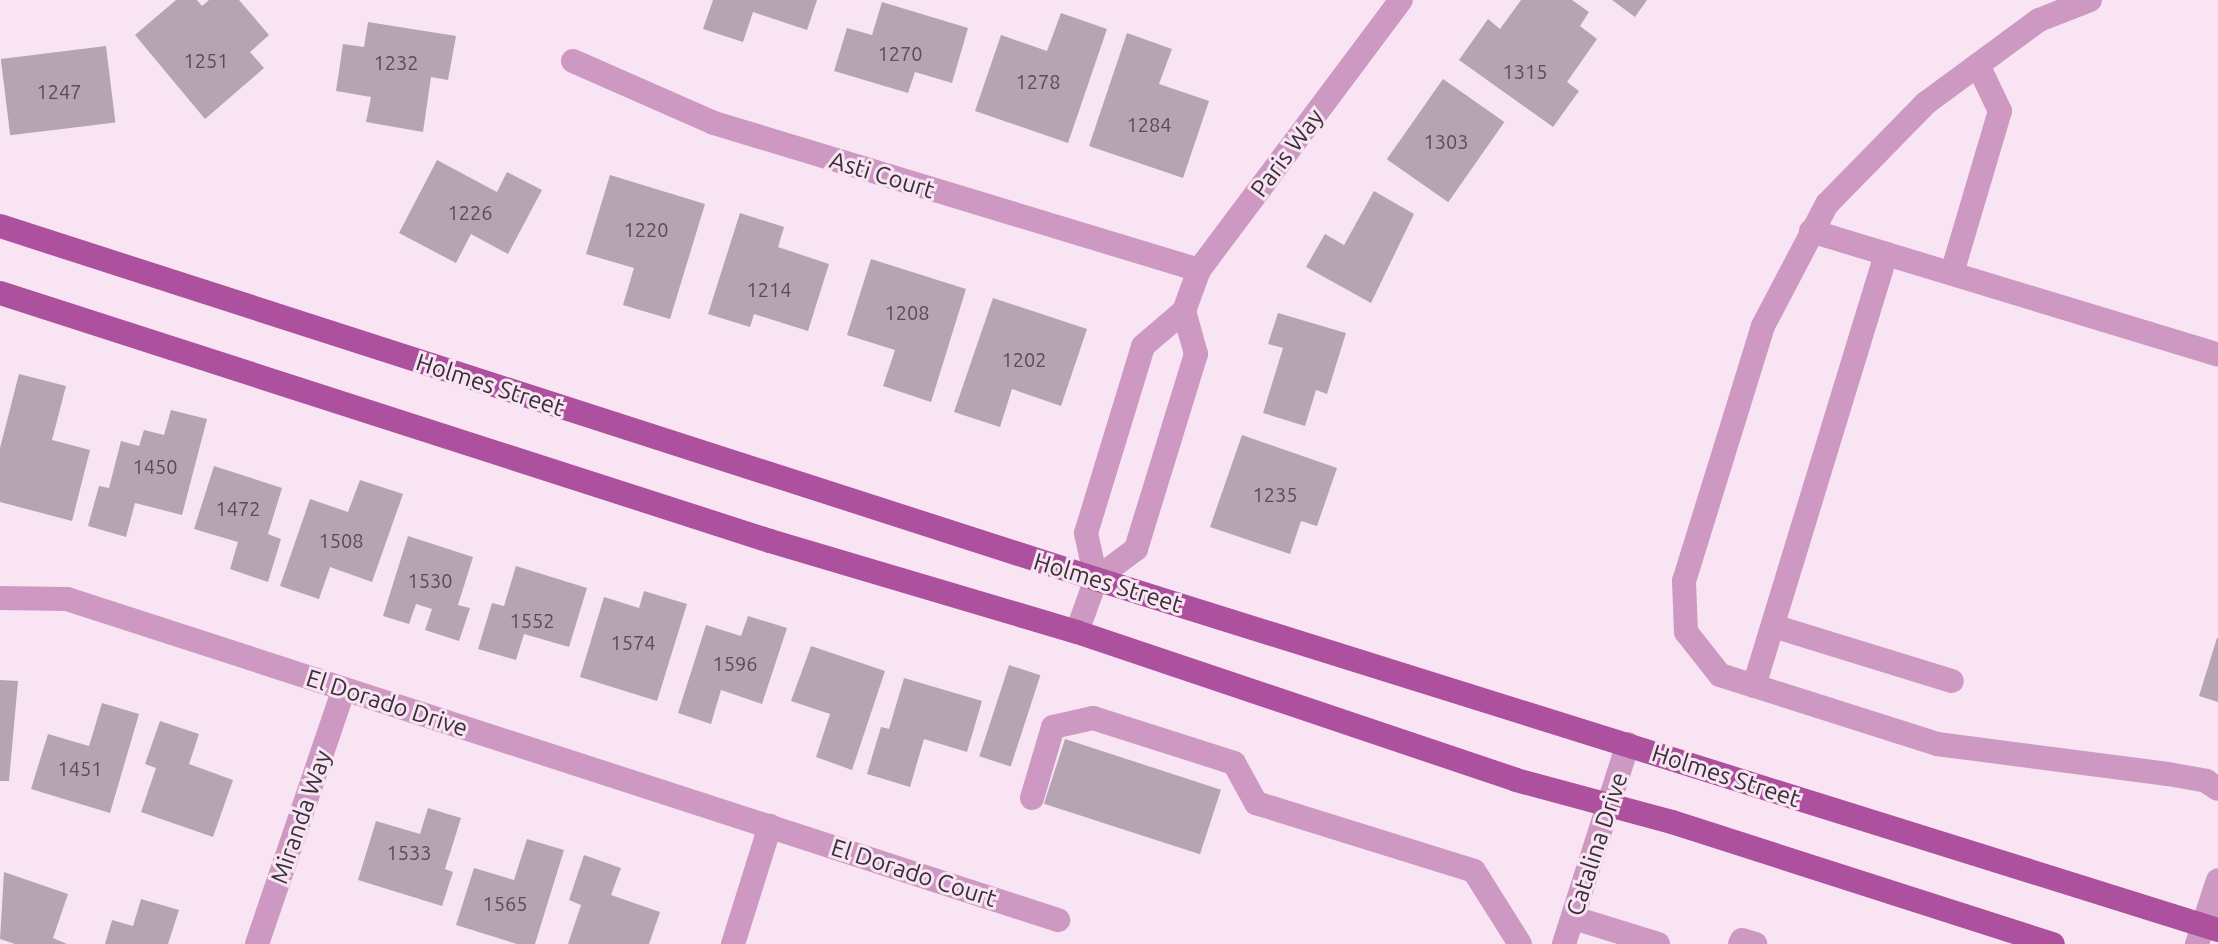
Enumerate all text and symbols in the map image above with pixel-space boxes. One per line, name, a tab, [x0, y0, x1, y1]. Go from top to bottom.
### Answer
house number: 1270	[877, 41, 923, 65]
house number: 1251	[183, 48, 229, 72]
house number: 1232	[373, 50, 419, 74]
house number: 1315	[1502, 59, 1548, 83]
house number: 1278	[1015, 69, 1061, 93]
house number: 1247	[36, 79, 82, 103]
street label: Paris Way	[1245, 103, 1329, 203]
house number: 1284	[1126, 112, 1172, 136]
house number: 1303	[1423, 129, 1469, 153]
street label: Asti Court	[826, 145, 938, 205]
house number: 1226	[447, 200, 493, 224]
house number: 1220	[623, 217, 669, 241]
house number: 1214	[746, 277, 792, 301]
house number: 1208	[884, 300, 930, 324]
house number: 1202	[1001, 347, 1047, 371]
street label: Holmes Street	[412, 348, 568, 422]
house number: 1450	[132, 454, 178, 478]
house number: 1235	[1252, 482, 1298, 506]
house number: 1472	[215, 496, 261, 520]
house number: 1508	[318, 528, 364, 552]
street label: Holmes Street	[1030, 547, 1186, 619]
house number: 1530	[407, 568, 453, 592]
house number: 1552	[509, 608, 555, 632]
house number: 1574	[610, 630, 656, 654]
house number: 1596	[712, 651, 758, 675]
street label: El Dorado Drive	[303, 663, 471, 743]
street label: Holmes Street	[1648, 739, 1804, 813]
street label: Miranda Way	[265, 746, 337, 888]
house number: 1451	[57, 756, 103, 780]
street label: Catalina Drive	[1560, 769, 1634, 919]
street label: El Dorado Court	[828, 833, 1000, 913]
house number: 1533	[386, 840, 432, 864]
house number: 1565	[482, 891, 528, 915]

